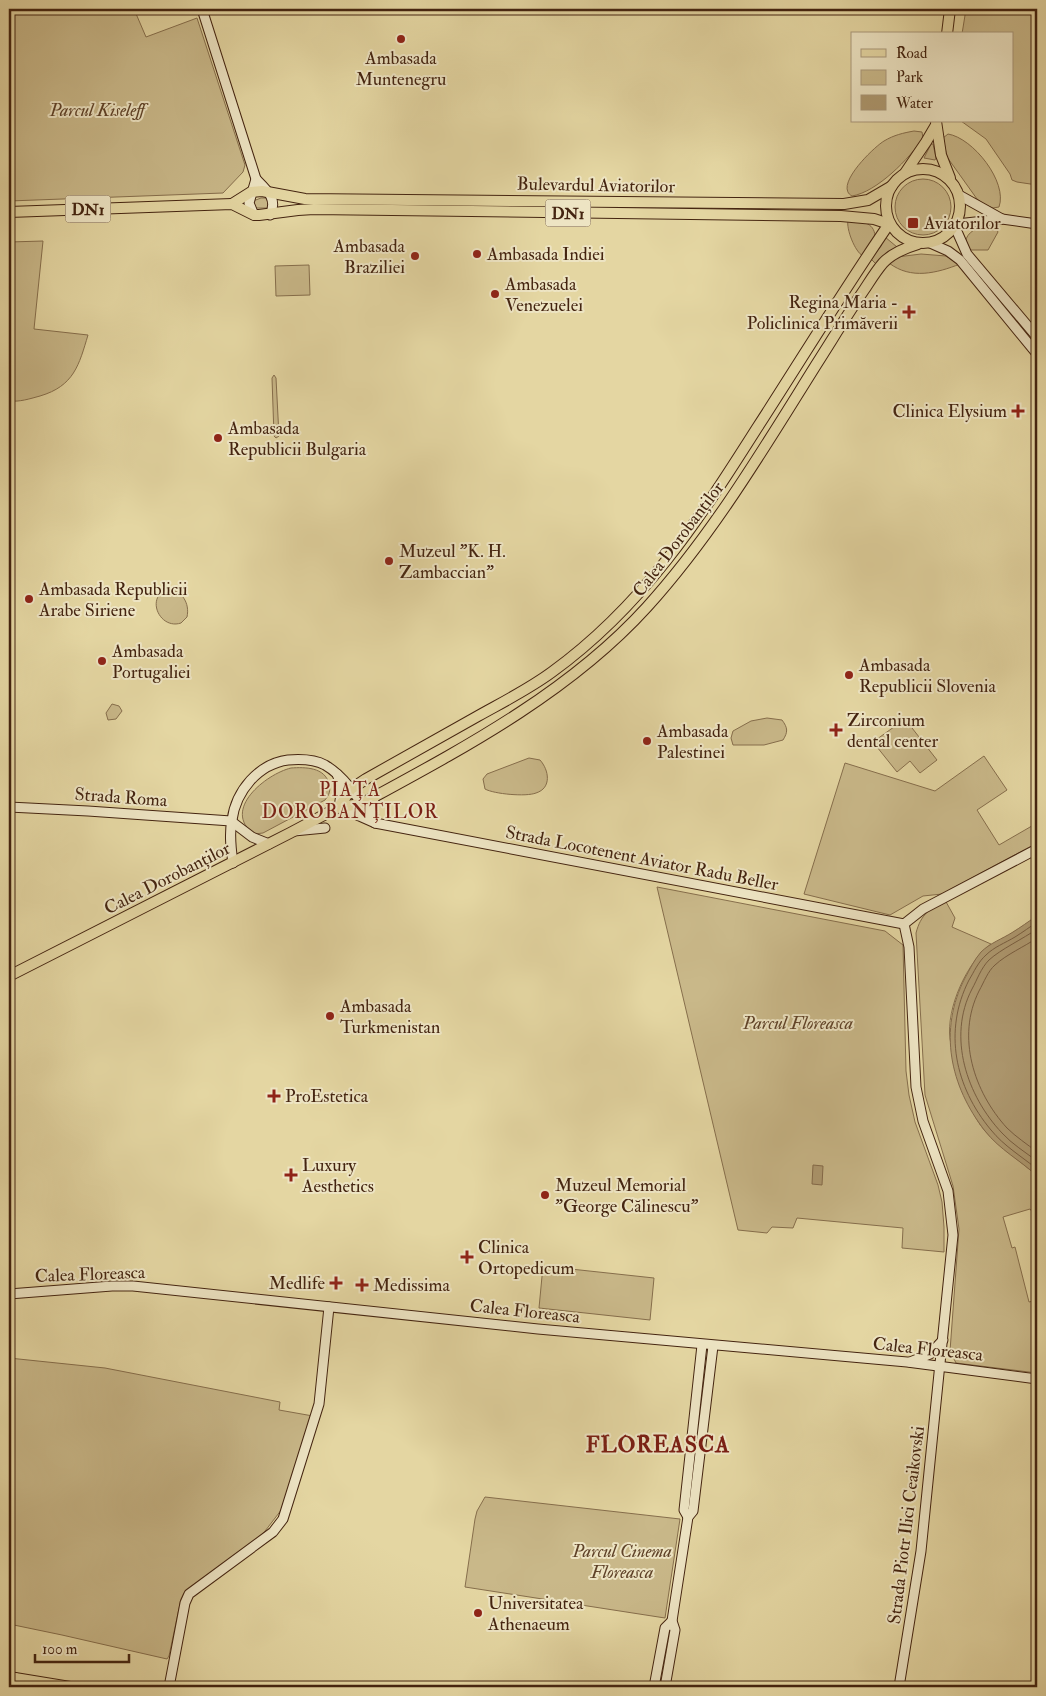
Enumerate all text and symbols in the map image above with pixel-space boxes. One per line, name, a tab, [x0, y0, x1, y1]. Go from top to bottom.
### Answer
legend	[851, 32, 1014, 122]
marker: Ambasada Muntenegru	[395, 33, 407, 45]
text: Road	[896, 44, 928, 63]
place label: Ambasada Muntenegru	[356, 47, 446, 91]
text: Park	[896, 68, 923, 87]
text: Water	[895, 94, 933, 113]
park label: Parcul Kiseleff	[48, 99, 149, 122]
street label: Bulevardul Aviatorilor	[517, 173, 676, 198]
road number: DN1	[66, 195, 110, 222]
road number: DN1	[546, 200, 590, 227]
place label: Aviatorilor	[923, 212, 1001, 235]
marker: Aviatorilor	[906, 216, 920, 230]
place label: Ambasada Braziliei	[333, 235, 406, 279]
place label: Ambasada Indiei	[486, 243, 605, 266]
marker: Ambasada Indiei	[471, 248, 483, 260]
marker: Ambasada Braziliei	[409, 250, 421, 262]
place label: Ambasada Venezuelei	[504, 273, 583, 317]
marker: Ambasada Venezuelei	[489, 288, 501, 300]
place label: Regina Maria - Policlinica Primăverii	[747, 291, 898, 335]
marker: Regina Maria - Policlinica Primăverii	[902, 305, 916, 319]
place label: Clinica Elysium	[892, 400, 1007, 423]
marker: Clinica Elysium	[1011, 404, 1025, 418]
place label: Ambasada Republicii Bulgaria	[227, 417, 367, 461]
marker: Ambasada Republicii Bulgaria	[212, 432, 224, 444]
street label: Calea Dorobanților	[628, 477, 729, 602]
place label: Muzeul "K. H. Zambaccian"	[399, 540, 506, 584]
marker: Muzeul "K. H. Zambaccian"	[383, 555, 395, 567]
place label: Ambasada Republicii Arabe Siriene	[38, 578, 188, 622]
marker: Ambasada Republicii Arabe Siriene	[23, 593, 35, 605]
place label: Ambasada Portugaliei	[111, 640, 191, 684]
place label: Ambasada Republicii Slovenia	[858, 654, 996, 698]
marker: Ambasada Portugaliei	[96, 655, 108, 667]
marker: Ambasada Republicii Slovenia	[843, 669, 855, 681]
place label: Zirconium dental center	[847, 709, 939, 753]
place label: Ambasada Palestinei	[656, 720, 729, 764]
marker: Zirconium dental center	[829, 723, 843, 737]
marker: Ambasada Palestinei	[641, 735, 653, 747]
district label: PIAȚA DOROBANȚILOR	[261, 778, 439, 824]
street label: Strada Roma	[74, 783, 169, 812]
street label: Strada Locotenent Aviator Radu Beller	[504, 821, 781, 896]
street label: Calea Dorobanților	[100, 837, 234, 920]
place label: Ambasada Turkmenistan	[339, 995, 440, 1039]
marker: Ambasada Turkmenistan	[324, 1010, 336, 1022]
park label: Parcul Floreasca	[742, 1012, 853, 1035]
place label: ProEstetica	[285, 1085, 369, 1108]
marker: ProEstetica	[267, 1089, 281, 1103]
place label: Luxury Aesthetics	[301, 1154, 374, 1198]
marker: Luxury Aesthetics	[284, 1168, 298, 1182]
place label: Muzeul Memorial "George Călinescu"	[555, 1174, 699, 1218]
marker: Muzeul Memorial "George Călinescu"	[539, 1189, 551, 1201]
place label: Clinica Ortopedicum	[478, 1236, 575, 1280]
marker: Clinica Ortopedicum	[460, 1250, 474, 1264]
street label: Calea Floreasca	[34, 1261, 146, 1288]
place label: Medlife	[269, 1272, 325, 1295]
place label: Medissima	[373, 1274, 450, 1297]
marker: Medlife	[329, 1276, 343, 1290]
marker: Medissima	[355, 1278, 369, 1292]
street label: Calea Floreasca	[469, 1294, 582, 1329]
street label: Calea Floreasca	[872, 1332, 985, 1367]
street label: Strada Piotr Ilici Ceaikovski	[883, 1424, 930, 1626]
district label: FLOREASCA	[586, 1431, 730, 1459]
park label: Parcul Cinema Floreasca	[571, 1540, 672, 1584]
place label: Universitatea Athenaeum	[487, 1592, 584, 1636]
marker: Universitatea Athenaeum	[472, 1607, 484, 1619]
scale bar	[35, 1631, 129, 1663]
text: 100 m	[42, 1640, 78, 1659]

